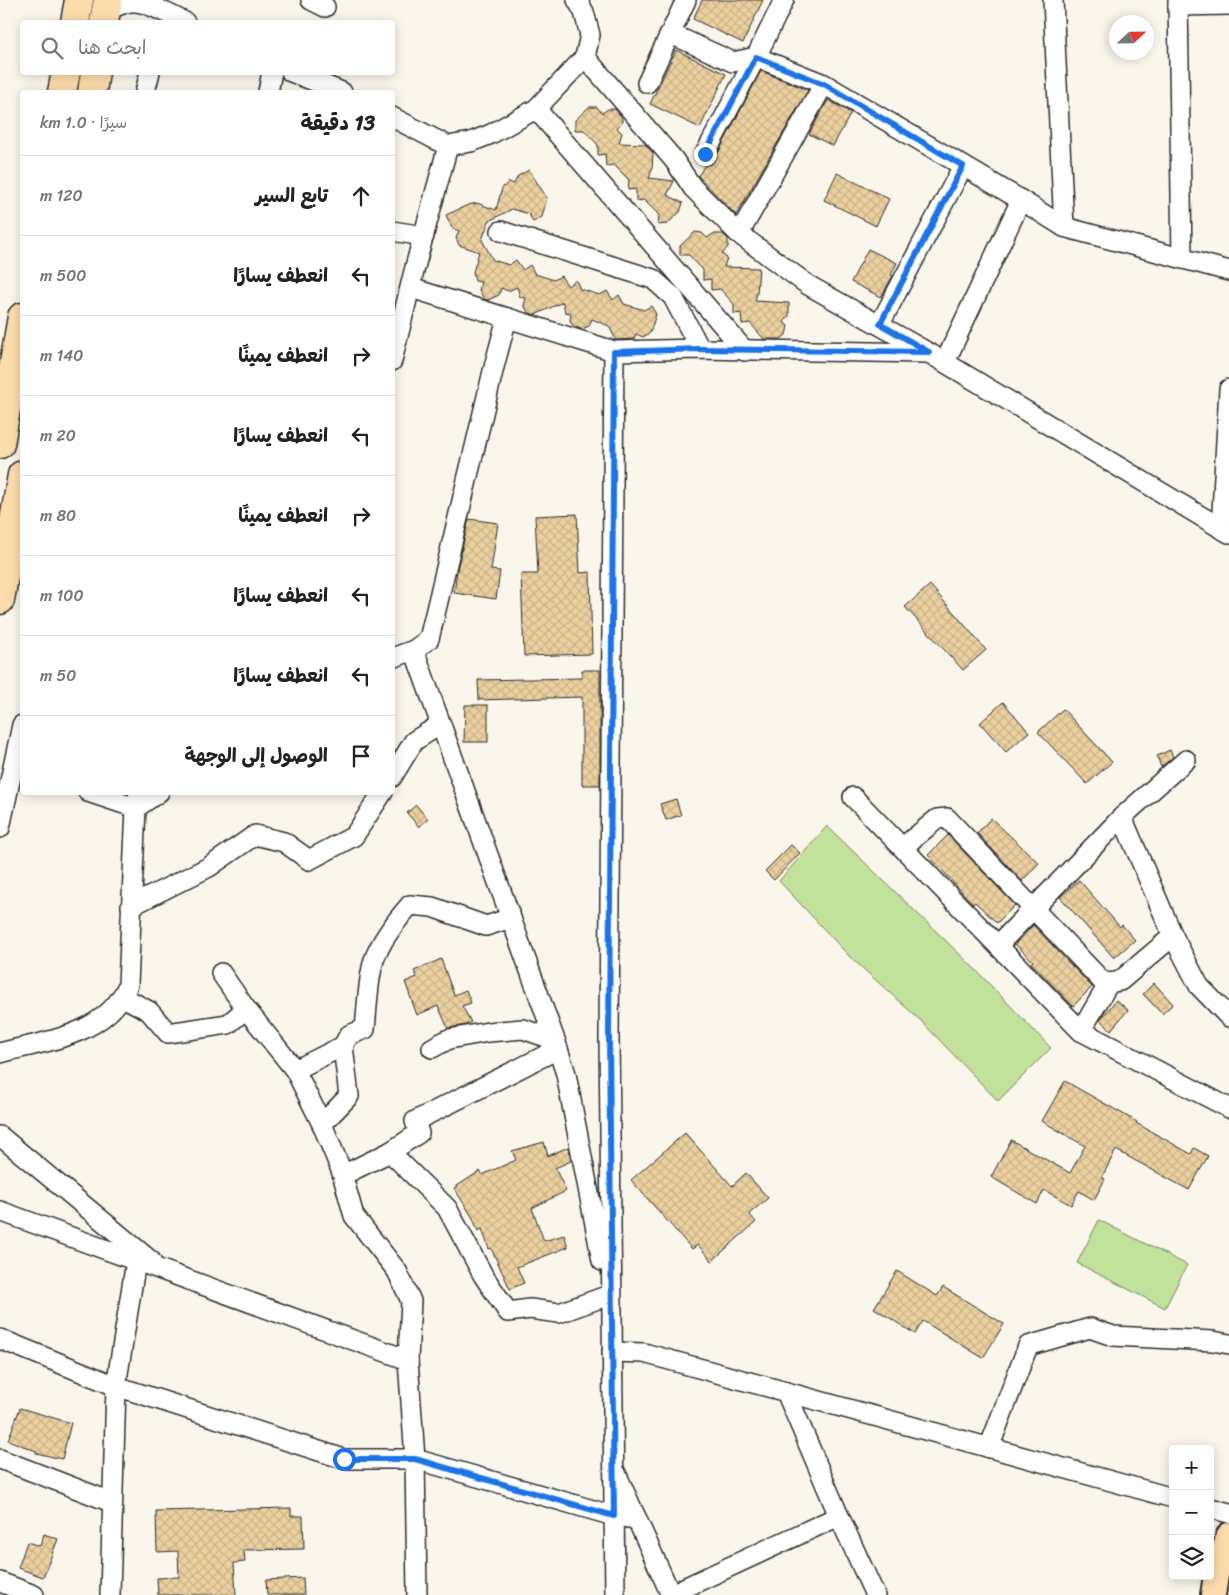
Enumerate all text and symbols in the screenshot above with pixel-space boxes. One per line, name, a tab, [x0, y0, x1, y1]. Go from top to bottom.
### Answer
north arrow	[1109, 15, 1154, 60]
search box	[20, 20, 395, 75]
text: ابحث هنا	[78, 31, 146, 64]
icon: search	[38, 34, 66, 62]
text: 13 دقيقة	[301, 104, 375, 142]
text: سيرًا · 1.0 km	[40, 108, 127, 137]
route end	[694, 143, 717, 166]
text: تابع السير	[255, 179, 328, 212]
text: 120 m	[40, 181, 83, 210]
icon: ahead	[347, 182, 375, 210]
text: انعطف يسارًا	[233, 259, 328, 292]
text: 500 m	[40, 261, 86, 290]
icon: left	[347, 262, 375, 290]
text: انعطف يمينًا	[238, 339, 328, 372]
text: 140 m	[40, 341, 83, 370]
icon: right	[347, 342, 375, 370]
text: انعطف يسارًا	[233, 419, 328, 452]
text: 20 m	[40, 421, 76, 450]
icon: left	[347, 422, 375, 450]
text: انعطف يمينًا	[238, 499, 328, 532]
text: 80 m	[40, 501, 76, 530]
icon: right	[347, 502, 375, 530]
text: انعطف يسارًا	[233, 579, 328, 612]
text: 100 m	[40, 581, 84, 610]
icon: left	[347, 582, 375, 610]
text: انعطف يسارًا	[233, 659, 328, 692]
text: 50 m	[40, 661, 76, 690]
icon: left	[347, 662, 375, 690]
text: الوصول إلى الوجهة	[185, 739, 328, 772]
icon: arrive	[347, 742, 375, 770]
map controls	[1169, 1445, 1214, 1580]
button: +	[1169, 1445, 1214, 1490]
route start	[333, 1448, 356, 1471]
button: −	[1169, 1490, 1214, 1535]
button: layers	[1169, 1535, 1214, 1580]

